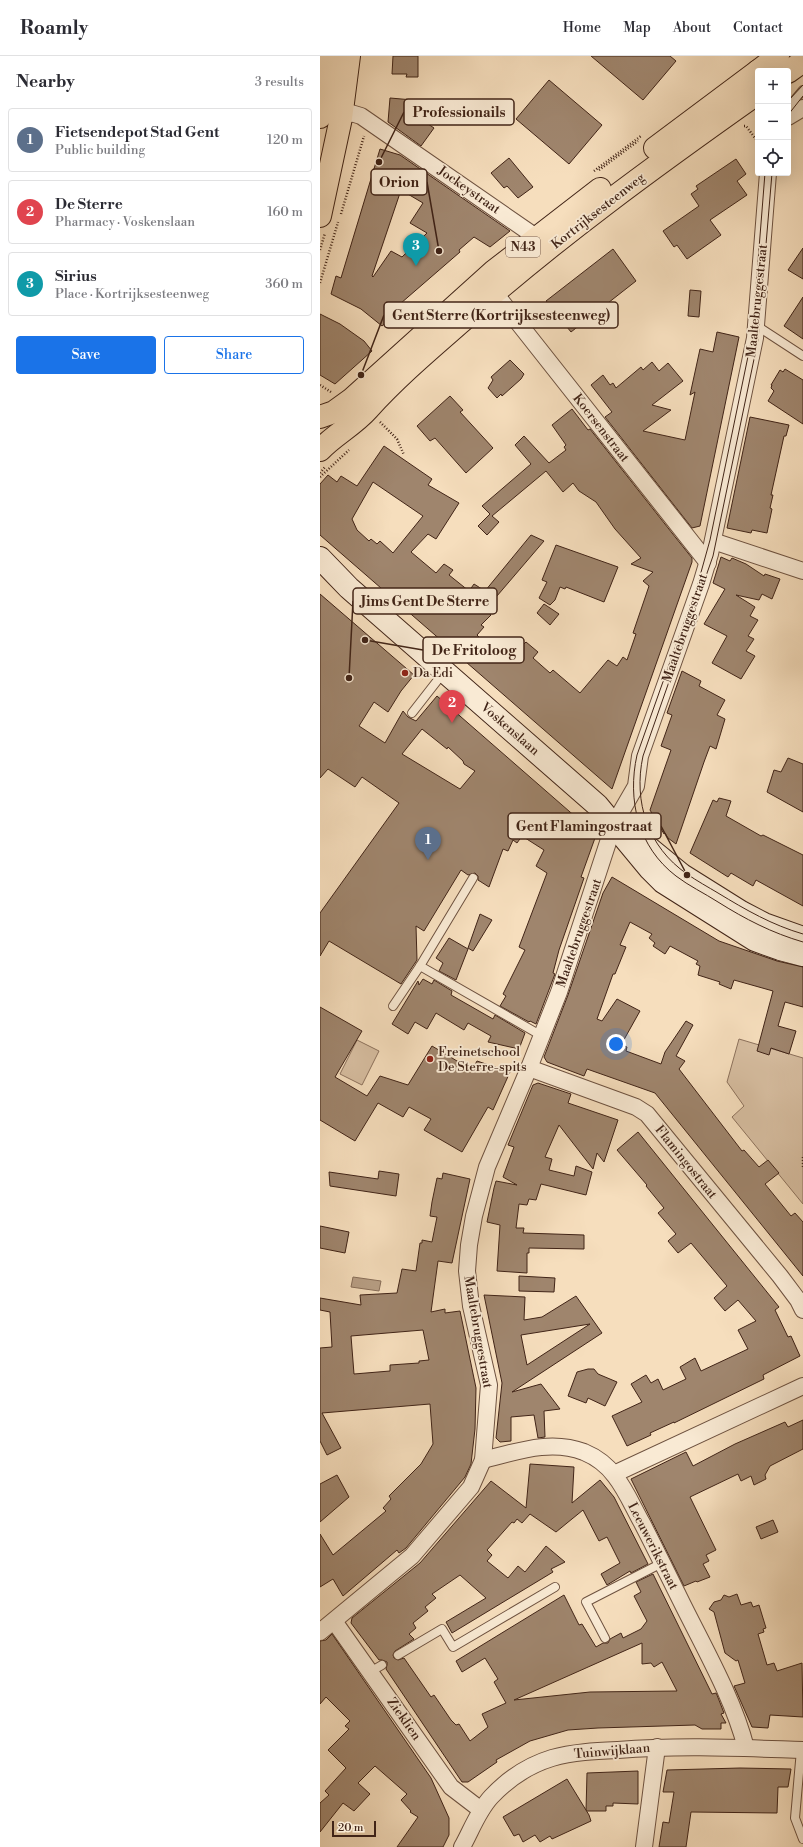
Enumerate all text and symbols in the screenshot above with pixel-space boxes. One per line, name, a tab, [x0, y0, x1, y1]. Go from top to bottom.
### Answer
text: Roamly	[20, 16, 88, 40]
text: Home	[563, 19, 601, 37]
text: Map	[623, 19, 651, 37]
text: About	[673, 19, 711, 37]
text: Contact	[733, 19, 783, 37]
map controls	[755, 68, 791, 176]
button: +	[755, 68, 791, 104]
text: Nearby	[16, 71, 75, 93]
text: 3 results	[255, 74, 304, 90]
callout: Professionails	[404, 99, 514, 125]
text: Professionails	[412, 104, 506, 122]
button: −	[755, 104, 791, 140]
text: Fietsendepot Stad Gent	[55, 123, 219, 142]
text: 1	[27, 132, 33, 148]
text: 120 m	[267, 132, 303, 148]
button: locate	[755, 140, 791, 176]
text: Public building	[55, 142, 145, 158]
street label: Jockeystraat	[434, 162, 504, 218]
callout: Orion	[371, 169, 427, 195]
street label: Kortrijksesteenweg	[548, 169, 648, 253]
text: Orion	[379, 174, 419, 192]
text: De Sterre	[55, 195, 123, 214]
text: 2	[26, 204, 34, 220]
text: 160 m	[267, 204, 303, 220]
text: Pharmacy · Voskenslaan	[55, 214, 195, 230]
pin: 3	[403, 233, 429, 266]
road number: N43	[506, 237, 540, 257]
street label: Maaltebruggestraat	[743, 243, 771, 359]
text: Sirius	[55, 267, 97, 286]
text: 3	[26, 276, 34, 292]
text: 360 m	[265, 276, 303, 292]
text: Place · Kortrijksesteenweg	[55, 286, 209, 302]
callout: Gent Sterre (Kortrijksesteenweg)	[384, 302, 618, 328]
text: Gent Sterre (Kortrijksesteenweg)	[392, 307, 610, 325]
button: Save	[16, 336, 156, 374]
button: Share	[164, 336, 304, 374]
street label: Koersenstraat	[569, 391, 633, 466]
street label: Maaltebruggestraat	[659, 571, 711, 684]
callout: Jims Gent De Sterre	[353, 588, 497, 614]
text: Jims Gent De Sterre	[359, 593, 490, 611]
callout: De Fritoloog	[423, 637, 524, 663]
text: De Fritoloog	[432, 642, 517, 660]
place label: Da Edi	[413, 665, 453, 681]
marker: Da Edi	[400, 668, 410, 678]
pin: 2	[439, 690, 465, 723]
street label: Voskenslaan	[477, 698, 543, 759]
callout: Gent Flamingostraat	[508, 813, 661, 839]
text: Gent Flamingostraat	[516, 818, 653, 836]
pin: 1	[415, 827, 441, 860]
street label: Maaltebruggestraat	[553, 876, 605, 989]
your location	[606, 1034, 626, 1054]
place label: Freinetschool De Sterre-spits	[438, 1044, 527, 1075]
marker: Freinetschool De Sterre-spits	[425, 1054, 435, 1064]
street label: Flamingostraat	[651, 1122, 721, 1202]
street label: Maaltebruggestraat	[460, 1274, 496, 1390]
street label: Leeuwerikstraat	[624, 1500, 682, 1593]
street label: Zieklien	[384, 1695, 425, 1744]
street label: Tuinwijklaan	[573, 1740, 651, 1762]
scale bar	[332, 1819, 376, 1838]
text: 20 m	[338, 1821, 363, 1835]

